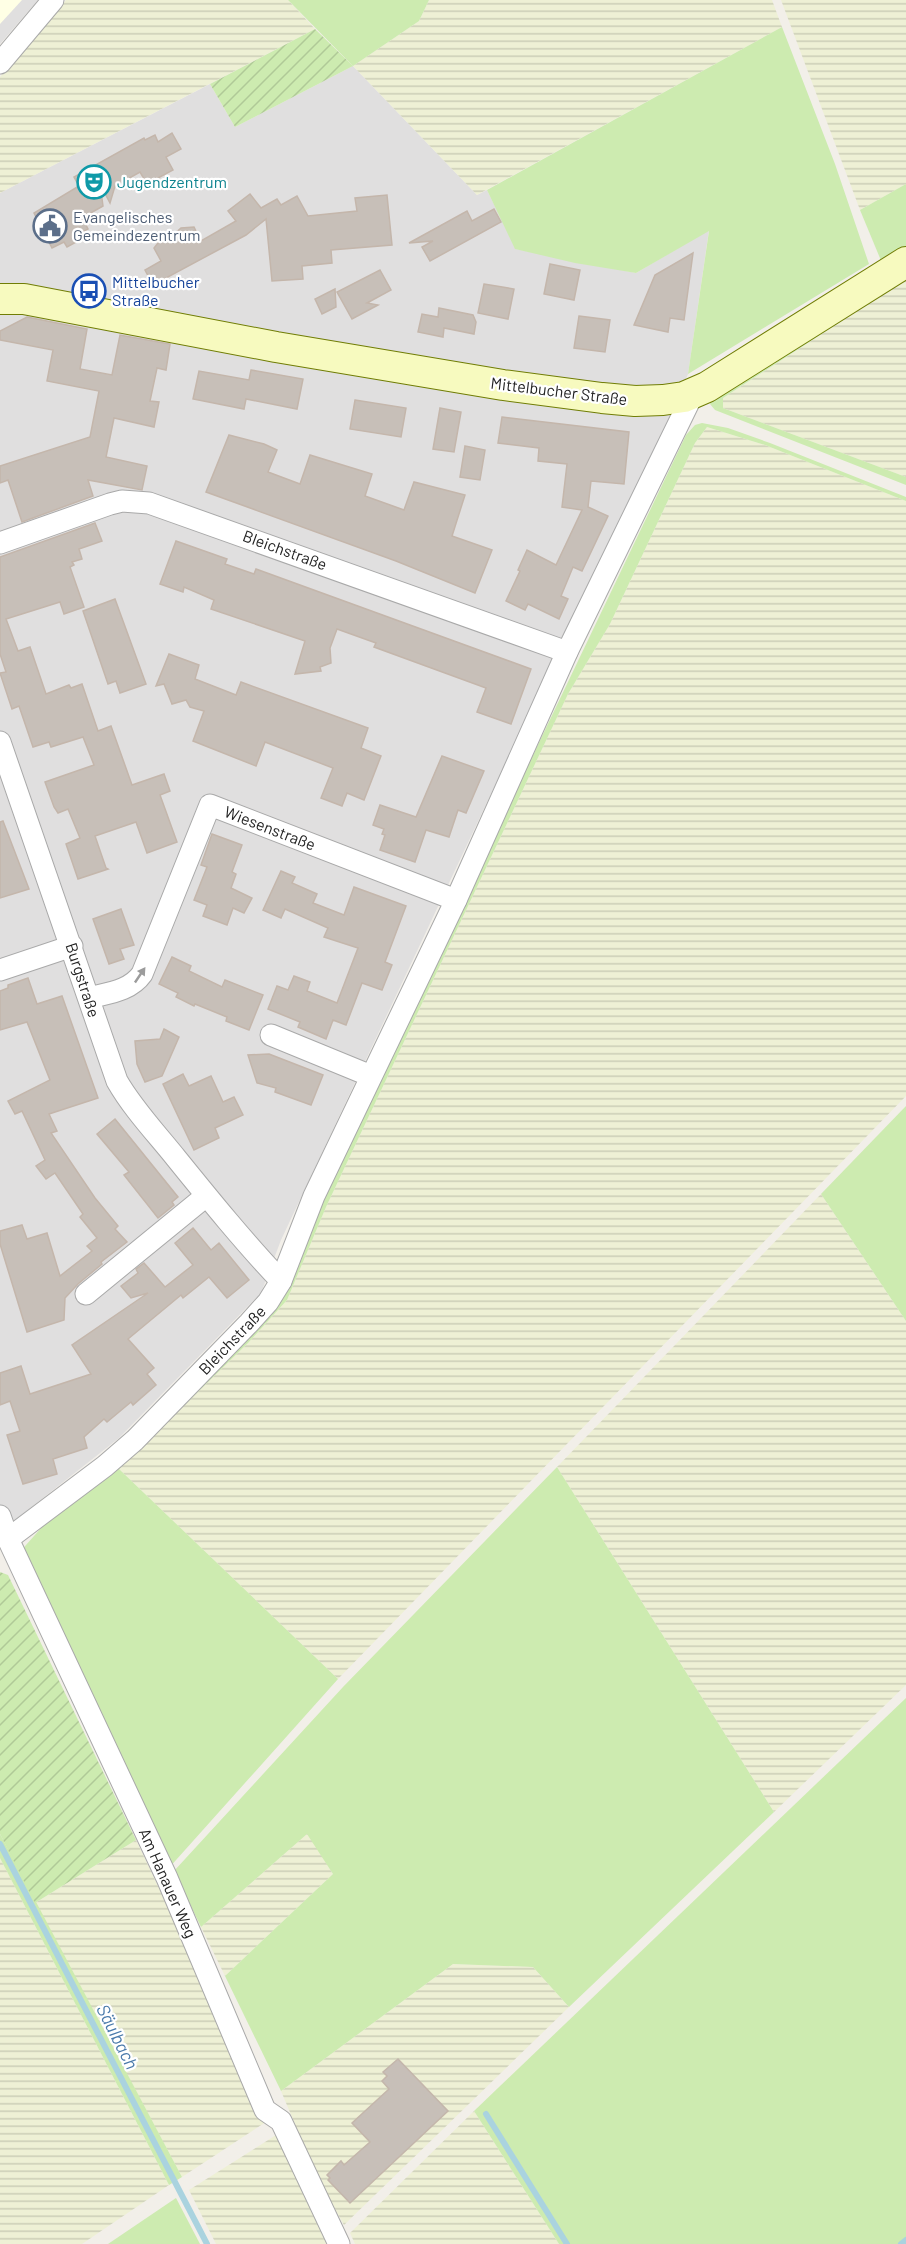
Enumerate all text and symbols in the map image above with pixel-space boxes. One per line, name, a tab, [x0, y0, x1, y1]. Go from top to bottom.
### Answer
theatre icon: Jugendzentrum	[76, 164, 112, 200]
place label: Jugendzentrum	[117, 172, 227, 191]
place label: Evangelisches Gemeindezentrum	[73, 207, 201, 244]
public building icon: Evangelisches Gemeindezentrum	[32, 208, 68, 244]
place label: Mittelbucher Straße	[112, 272, 200, 309]
bus stop icon: Mittelbucher Straße	[71, 273, 107, 309]
street label: Mittelbucher Straße	[490, 373, 628, 408]
street label: Bleichstraße	[240, 526, 330, 574]
street label: Wiesenstraße	[222, 801, 319, 854]
street label: Burgstraße	[62, 940, 104, 1020]
one-way arrow	[134, 966, 145, 983]
street label: Bleichstraße	[194, 1301, 269, 1378]
street label: Am Hanauer Weg	[136, 1825, 201, 1941]
water label: Säulbach	[92, 2000, 144, 2073]

